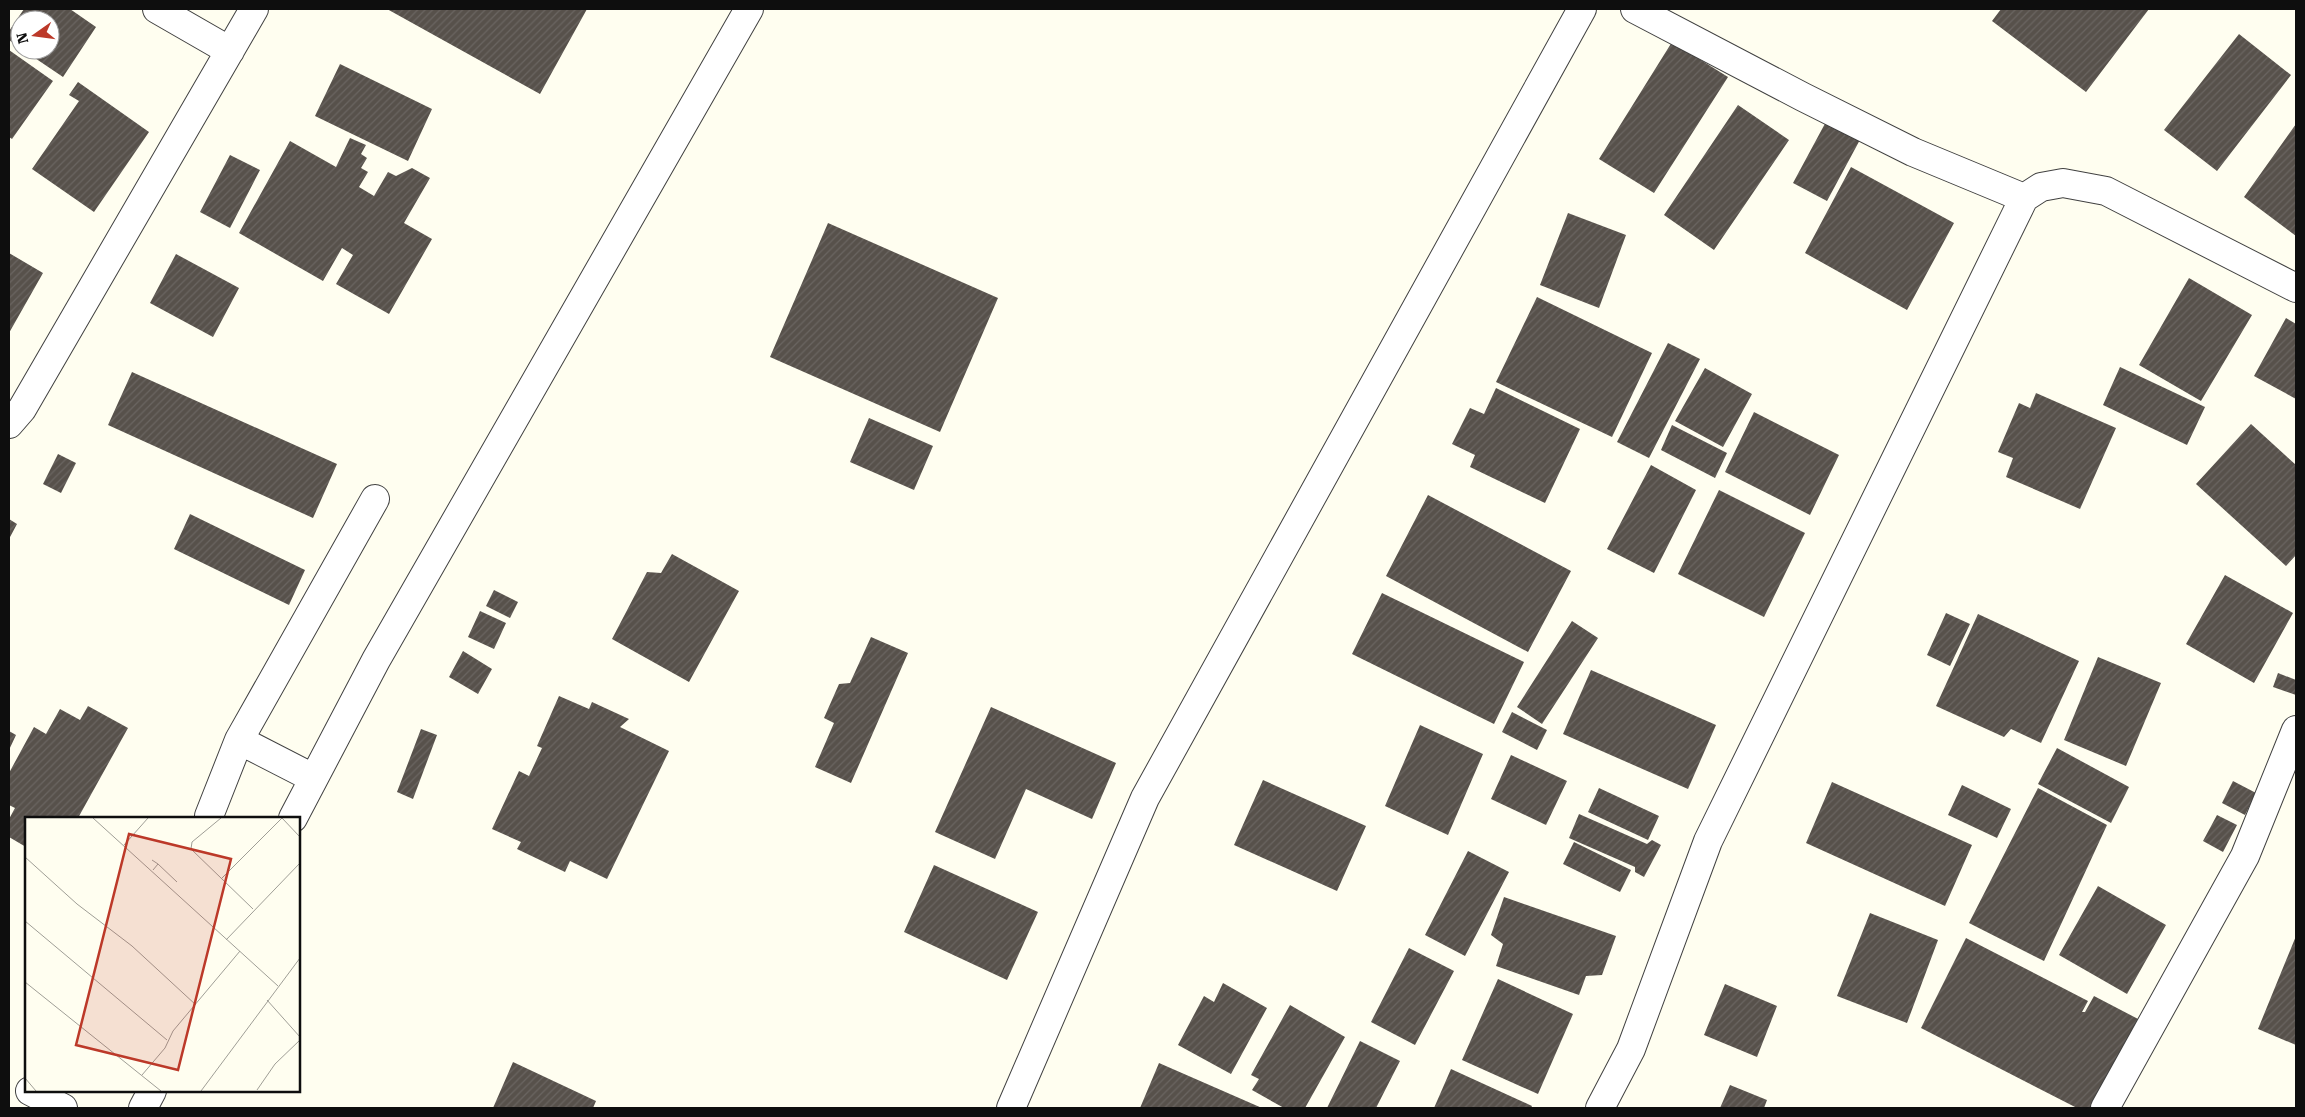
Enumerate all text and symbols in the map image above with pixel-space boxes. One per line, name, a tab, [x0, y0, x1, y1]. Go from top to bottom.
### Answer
north arrow	[10, 10, 60, 60]
text: N	[13, 31, 31, 45]
inset map	[25, 817, 300, 1092]

